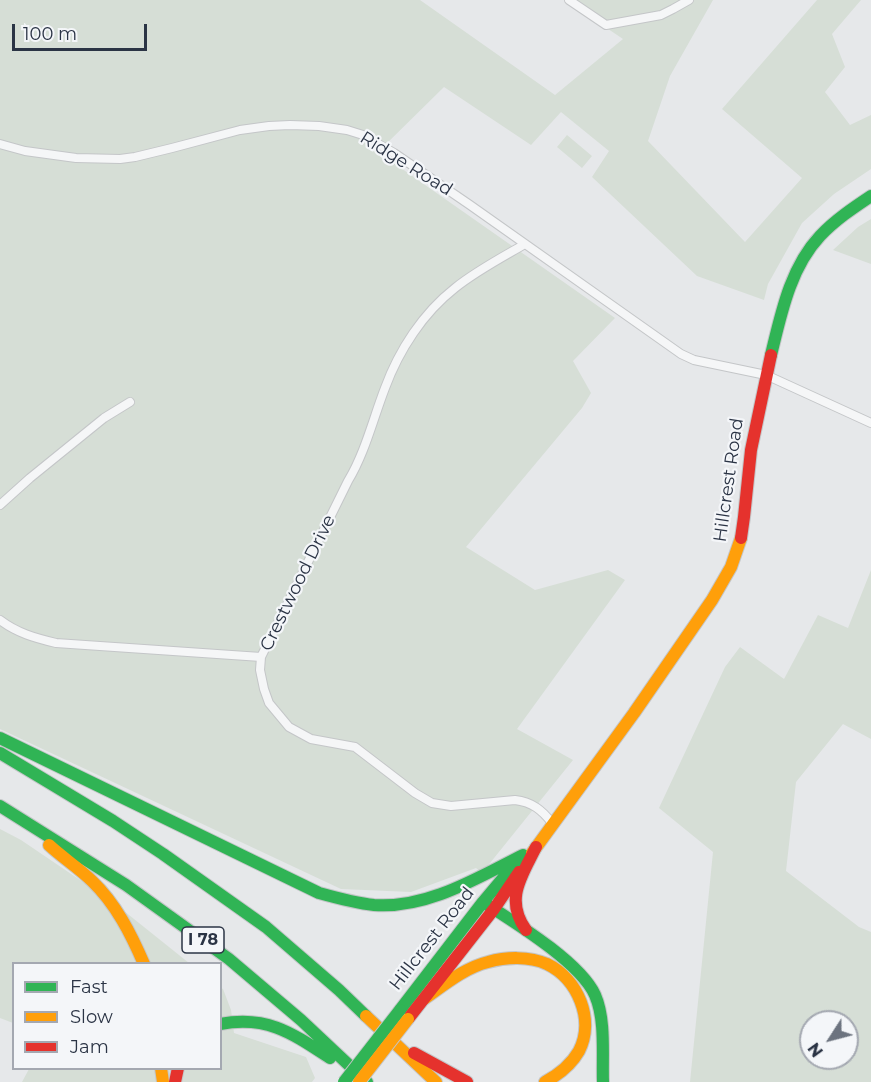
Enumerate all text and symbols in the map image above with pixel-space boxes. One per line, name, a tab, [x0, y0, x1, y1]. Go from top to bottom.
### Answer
scale bar	[15, 12, 150, 50]
text: 100 m	[23, 23, 77, 45]
street label: Ridge Road	[356, 127, 456, 201]
street label: Hillcrest Road	[710, 417, 748, 543]
street label: Crestwood Drive	[256, 511, 340, 655]
street label: Hillcrest Road	[385, 883, 479, 995]
road number: I 78	[182, 927, 224, 953]
legend	[12, 962, 222, 1070]
text: Fast	[70, 976, 108, 998]
text: Slow	[70, 1006, 113, 1028]
north arrow	[799, 1010, 859, 1070]
text: Jam	[70, 1036, 109, 1058]
text: N	[804, 1039, 827, 1061]

